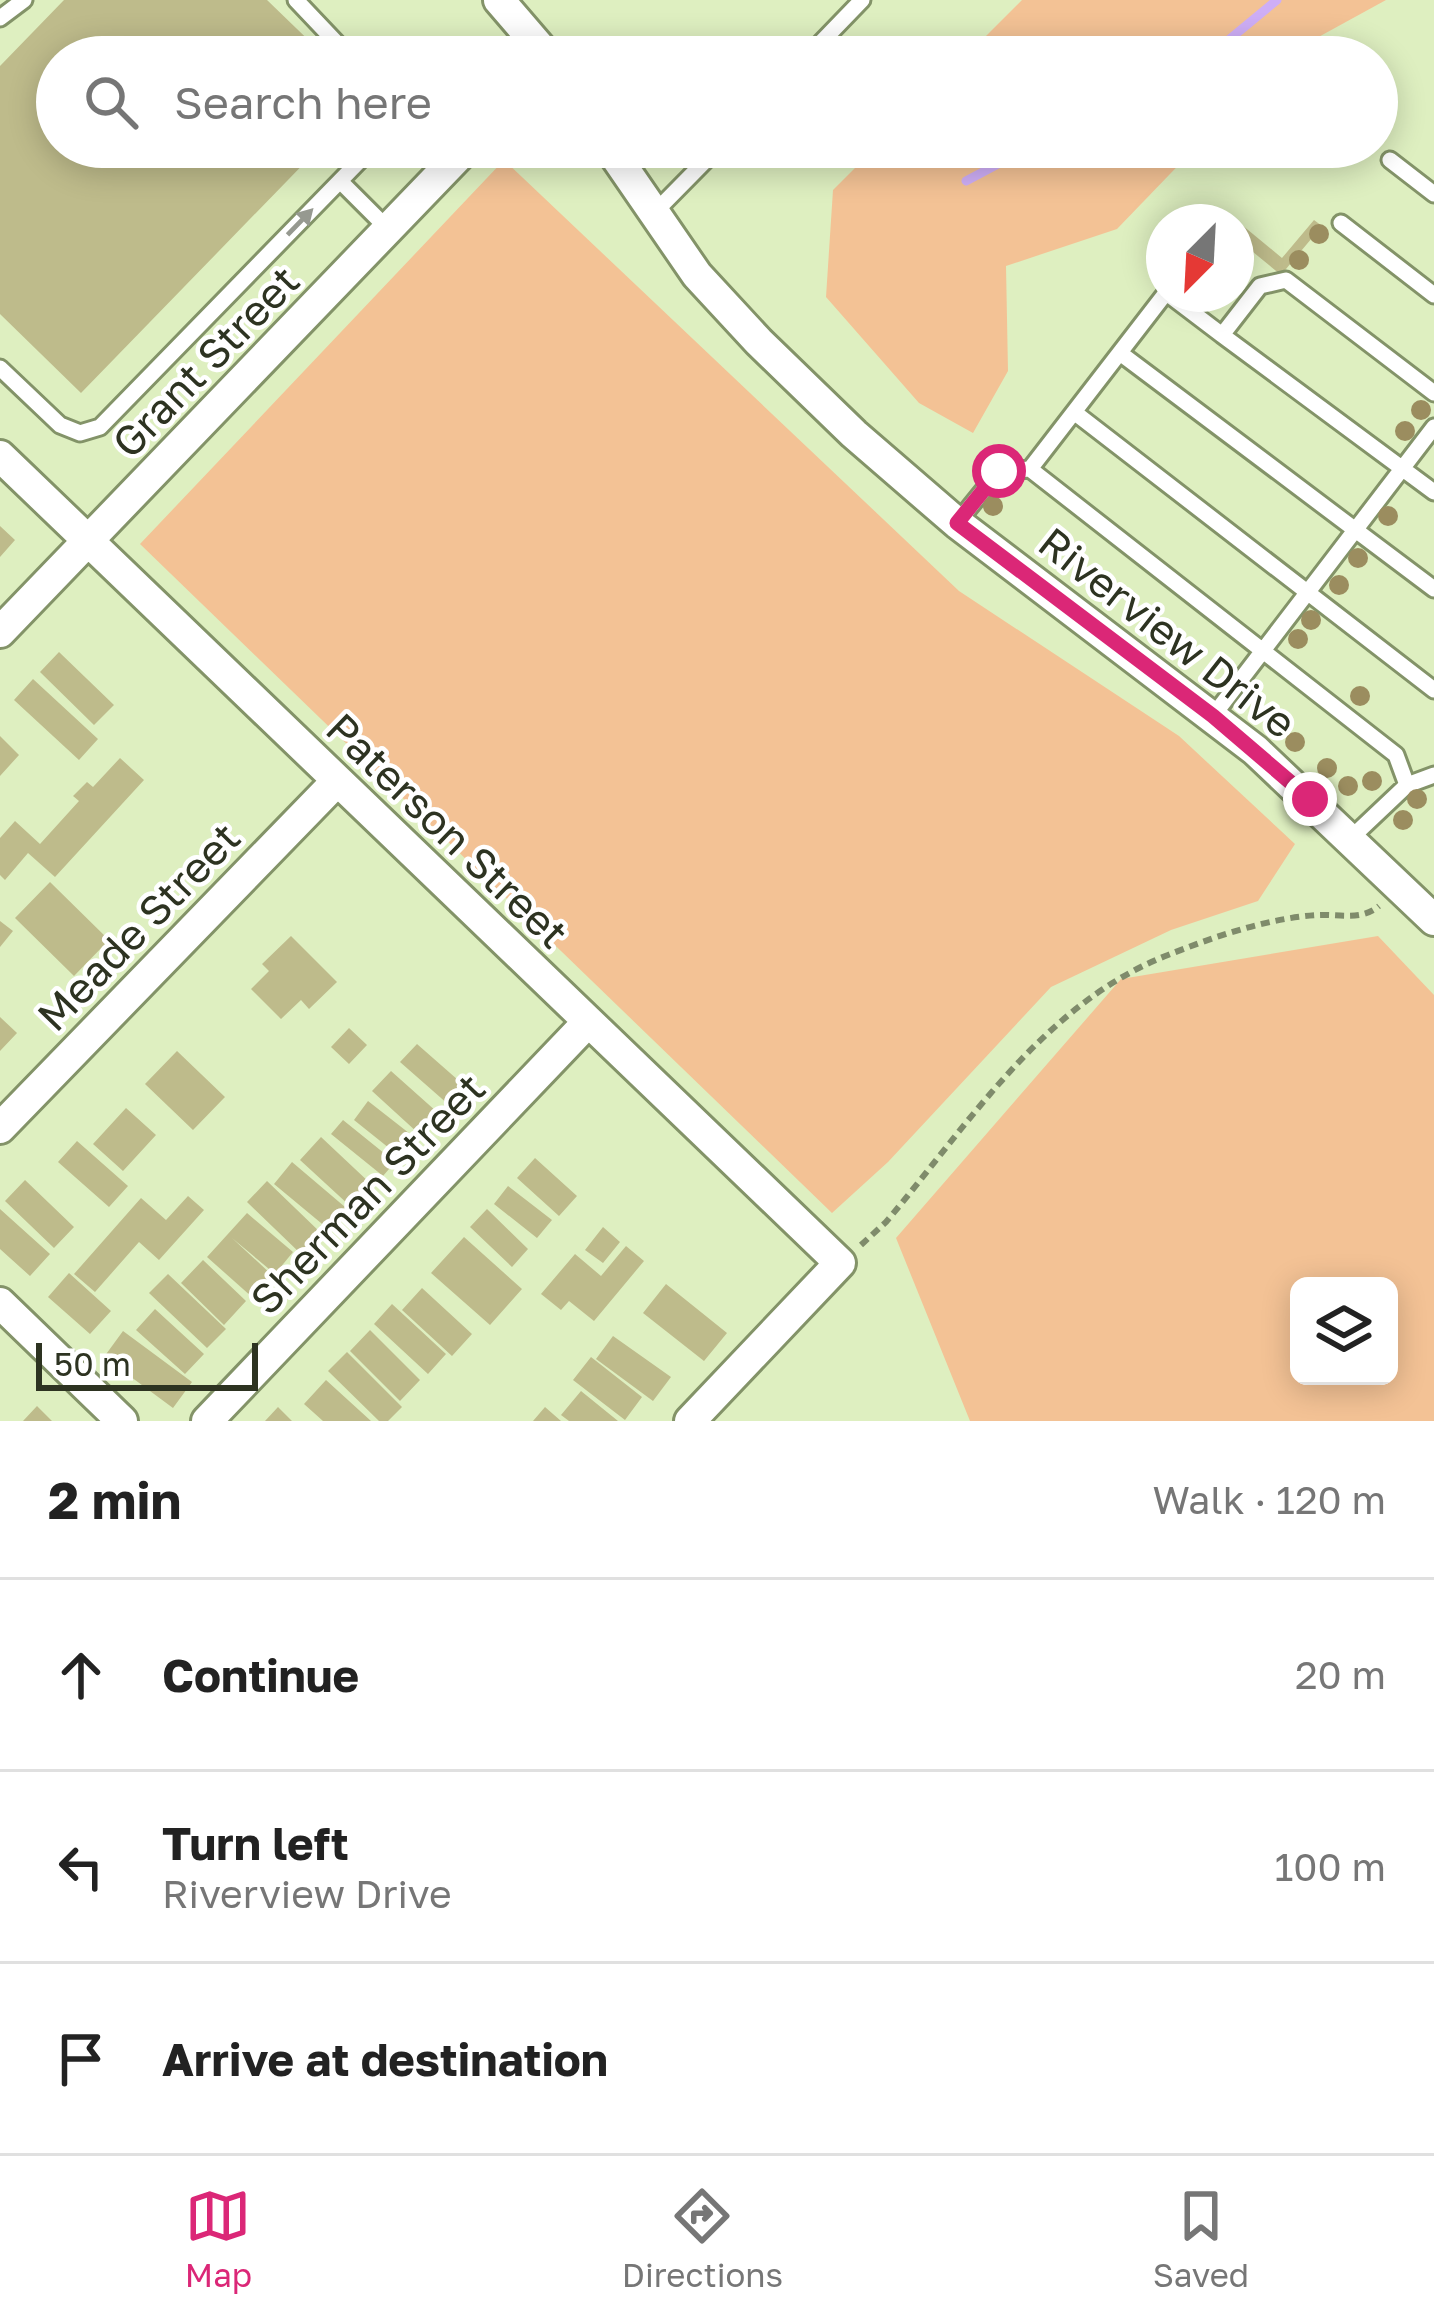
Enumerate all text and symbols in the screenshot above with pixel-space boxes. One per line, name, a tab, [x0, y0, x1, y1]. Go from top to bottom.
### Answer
search box	[36, 36, 1398, 168]
icon: search	[78, 69, 144, 135]
text: Search here	[174, 75, 432, 129]
north arrow	[1146, 204, 1254, 312]
one-way arrow	[285, 208, 313, 237]
street label: Grant Street	[101, 255, 309, 467]
route start	[972, 444, 1026, 498]
street label: Riverview Drive	[1030, 516, 1306, 748]
street label: Paterson Street	[317, 702, 579, 958]
route end	[1283, 772, 1337, 826]
street label: Meade Street	[27, 812, 249, 1040]
street label: Sherman Street	[240, 1062, 494, 1324]
map controls	[1290, 1277, 1398, 1385]
button: layers	[1290, 1277, 1398, 1385]
scale bar	[36, 1337, 258, 1390]
text: 50 m	[54, 1344, 131, 1383]
text: 2 min	[48, 1469, 181, 1530]
text: Walk · 120 m	[1152, 1476, 1386, 1523]
icon: ahead	[48, 1642, 114, 1708]
text: Continue	[162, 1648, 359, 1702]
text: 20 m	[1295, 1651, 1386, 1698]
text: Turn left	[162, 1816, 349, 1870]
icon: left	[48, 1834, 114, 1900]
text: 100 m	[1274, 1843, 1386, 1890]
text: Riverview Drive	[162, 1870, 452, 1917]
icon: arrive	[48, 2026, 114, 2092]
text: Arrive at destination	[162, 2032, 608, 2086]
tab: Map	[185, 2183, 252, 2294]
tab: Directions	[622, 2183, 783, 2294]
tab: Saved	[1153, 2183, 1249, 2294]

